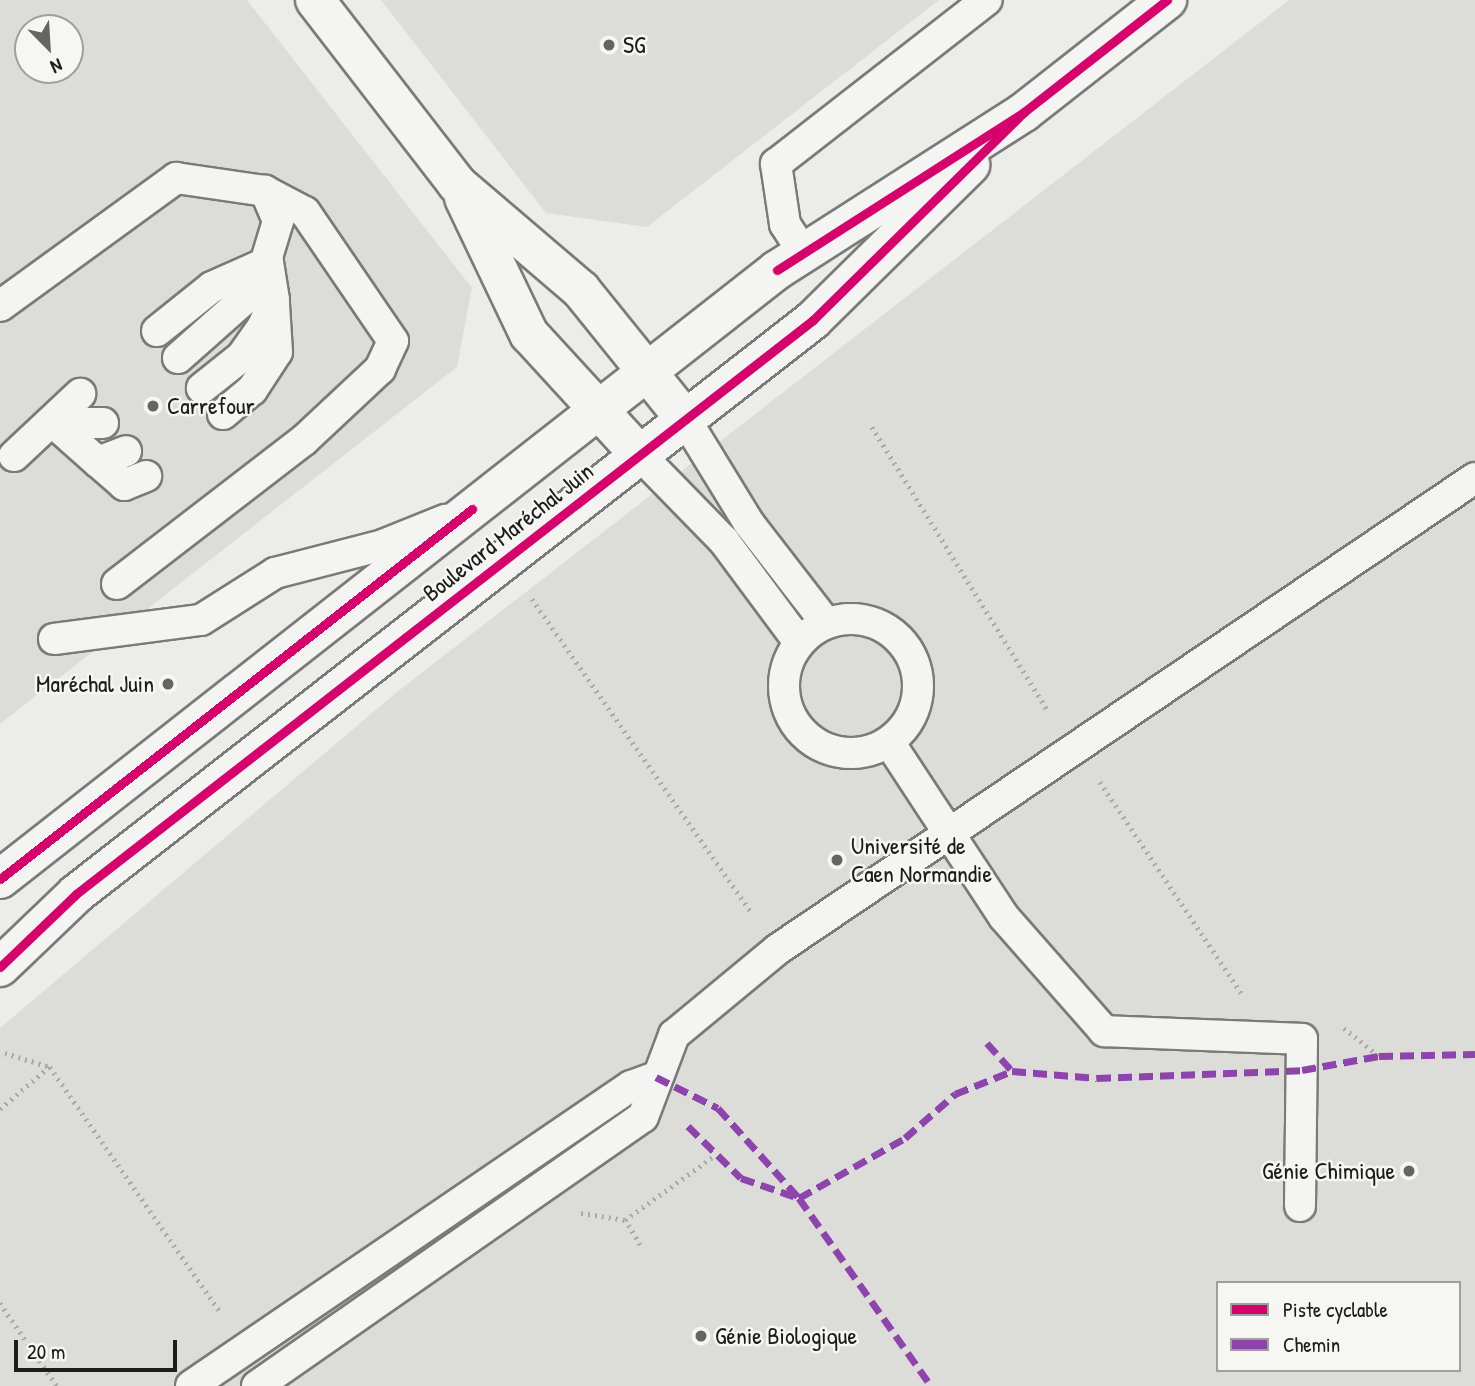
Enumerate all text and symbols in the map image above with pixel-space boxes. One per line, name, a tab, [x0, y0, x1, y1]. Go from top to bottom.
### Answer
north arrow	[14, 14, 84, 84]
place label: SG	[623, 31, 646, 59]
marker: SG	[601, 37, 617, 53]
text: N	[47, 52, 67, 80]
place label: Carrefour	[167, 392, 255, 420]
marker: Carrefour	[145, 398, 161, 414]
street label: Boulevard Maréchal Juin	[417, 457, 599, 607]
place label: Maréchal Juin	[36, 670, 154, 698]
marker: Maréchal Juin	[160, 676, 176, 692]
place label: Université de Caen Normandie	[851, 832, 992, 888]
marker: Université de Caen Normandie	[829, 852, 845, 868]
place label: Génie Chimique	[1262, 1157, 1395, 1185]
marker: Génie Chimique	[1401, 1163, 1417, 1179]
legend	[1216, 1281, 1461, 1372]
text: Piste cyclable	[1283, 1295, 1388, 1324]
place label: Génie Biologique	[715, 1322, 857, 1350]
scale bar	[18, 1326, 180, 1370]
marker: Génie Biologique	[693, 1328, 709, 1344]
text: Chemin	[1283, 1330, 1340, 1359]
text: 20 m	[27, 1337, 65, 1366]

